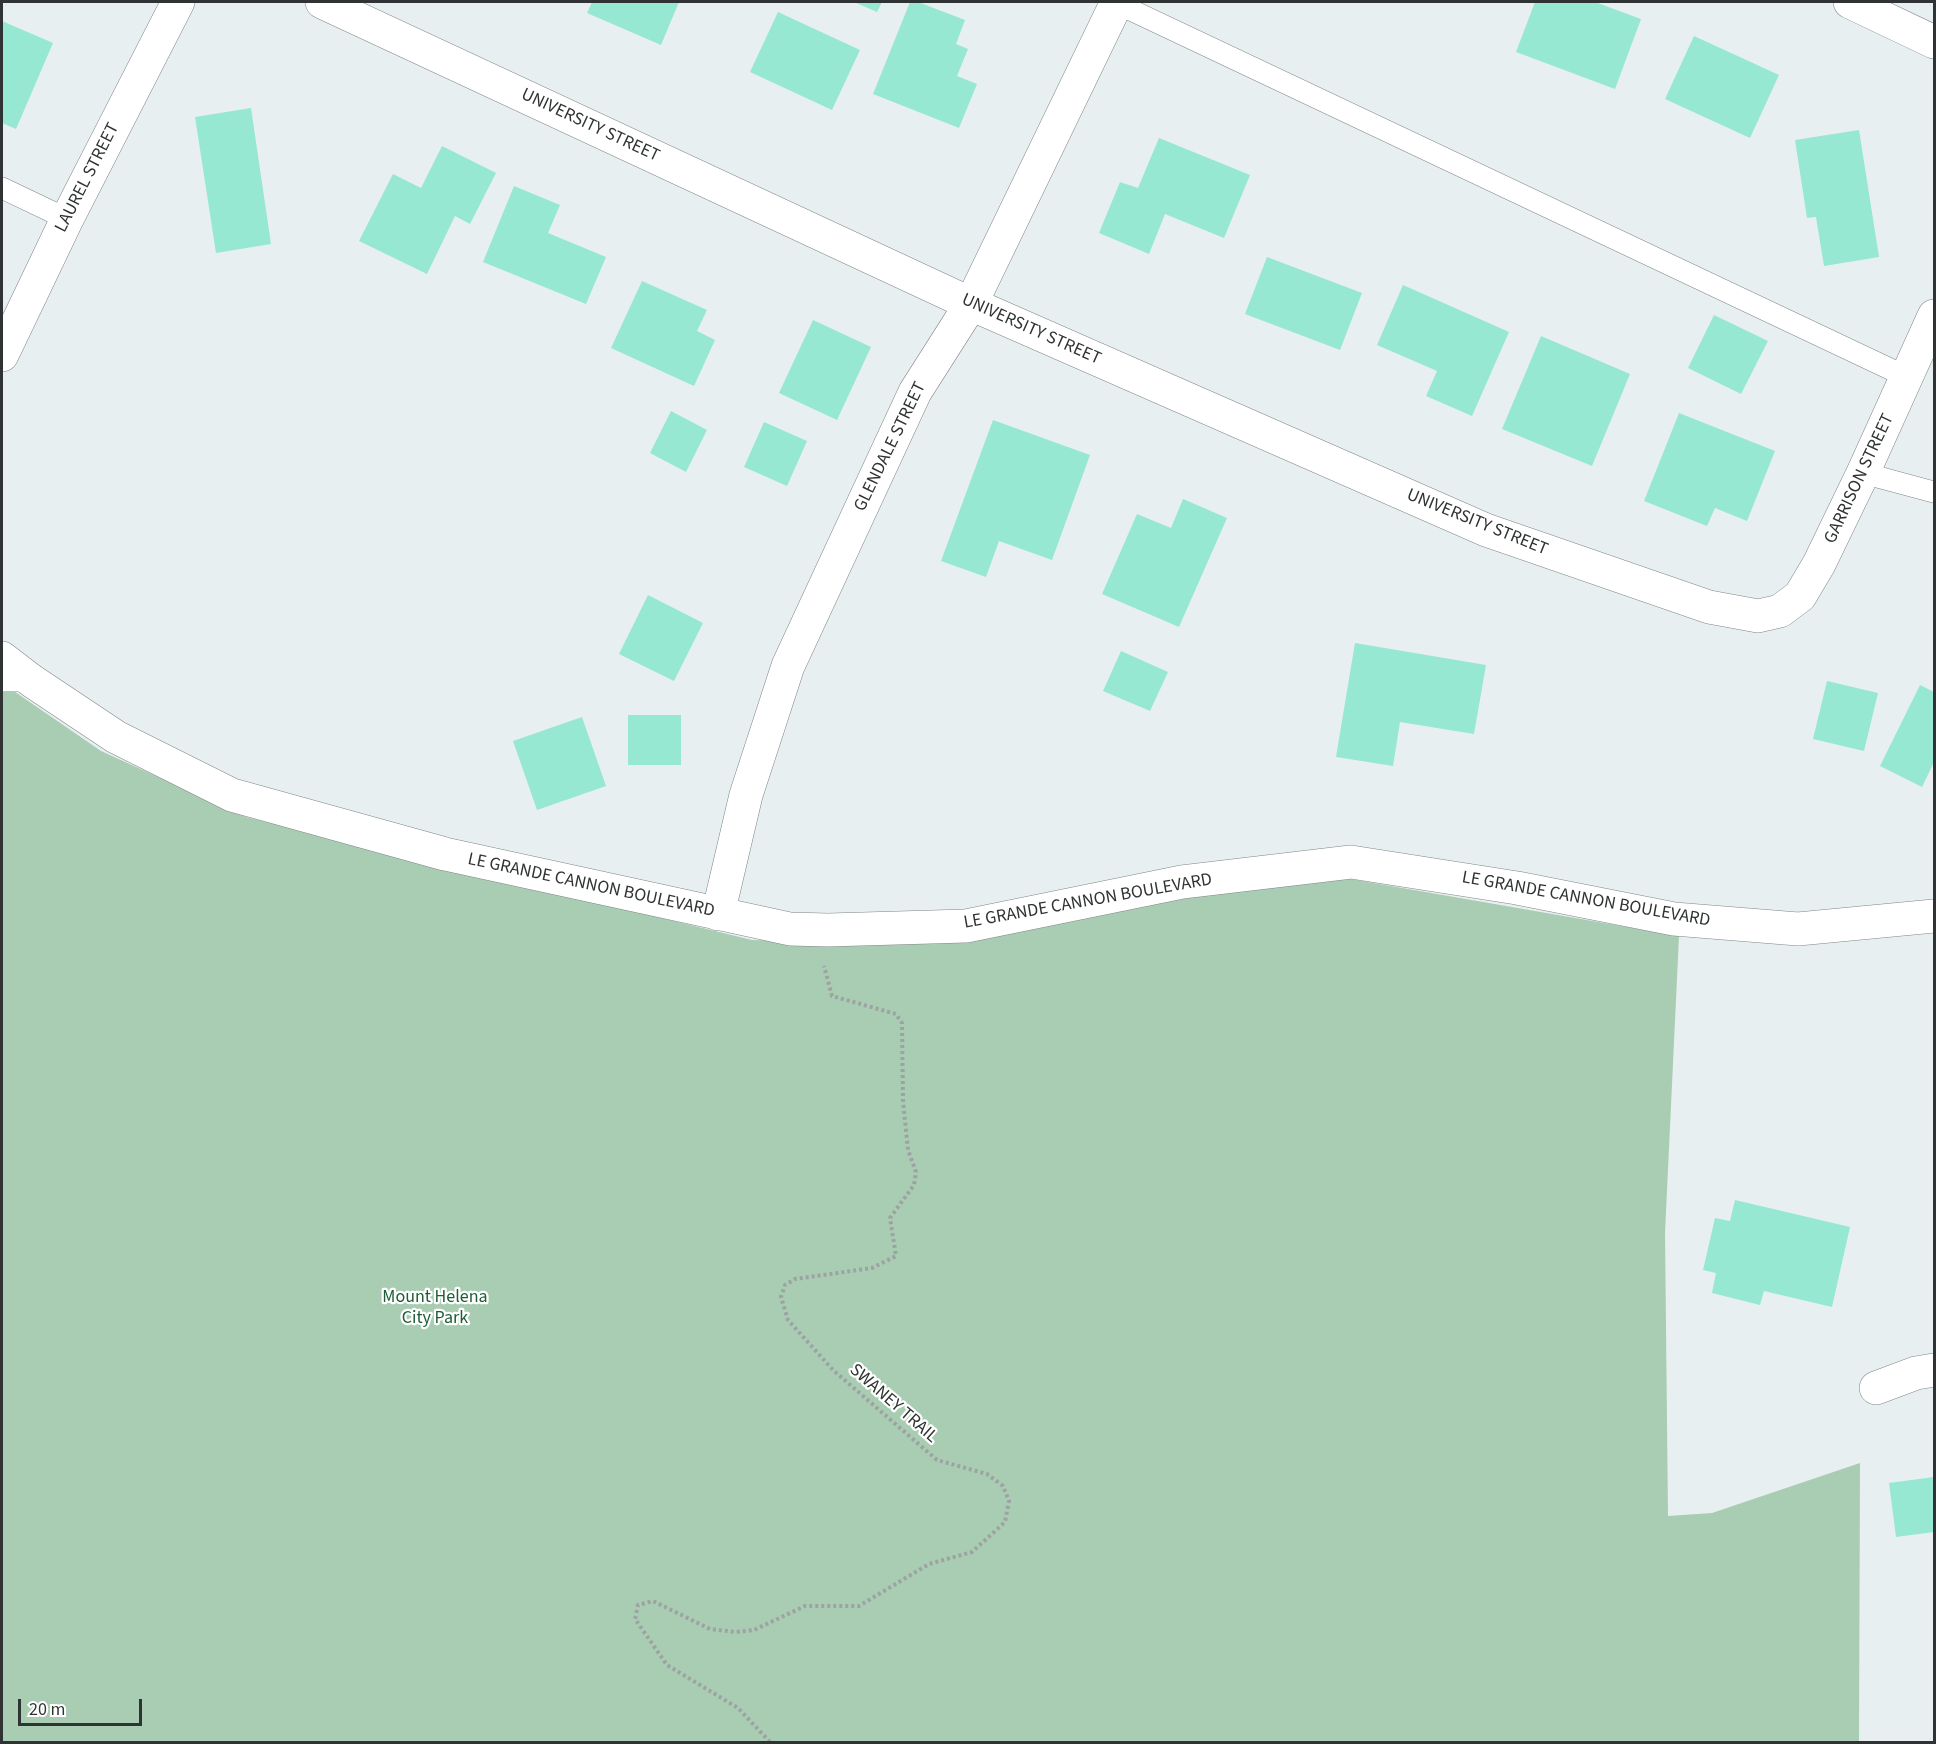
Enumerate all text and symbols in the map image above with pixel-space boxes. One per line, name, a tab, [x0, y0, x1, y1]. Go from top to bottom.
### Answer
street label: UNIVERSITY STREET	[517, 84, 663, 168]
street label: LAUREL STREET	[51, 120, 125, 236]
street label: UNIVERSITY STREET	[958, 290, 1104, 370]
street label: GLENDALE STREET	[850, 379, 932, 515]
street label: GARRISON STREET	[1821, 411, 1899, 547]
street label: UNIVERSITY STREET	[1403, 485, 1551, 561]
street label: LE GRANDE CANNON BOULEVARD	[466, 849, 716, 923]
street label: LE GRANDE CANNON BOULEVARD	[1460, 868, 1712, 932]
street label: LE GRANDE CANNON BOULEVARD	[962, 870, 1214, 934]
park label: Mount Helena City Park	[382, 1287, 488, 1330]
street label: SWANEY TRAIL	[844, 1360, 942, 1448]
scale bar	[21, 1687, 146, 1725]
text: 20 m	[29, 1697, 65, 1722]

